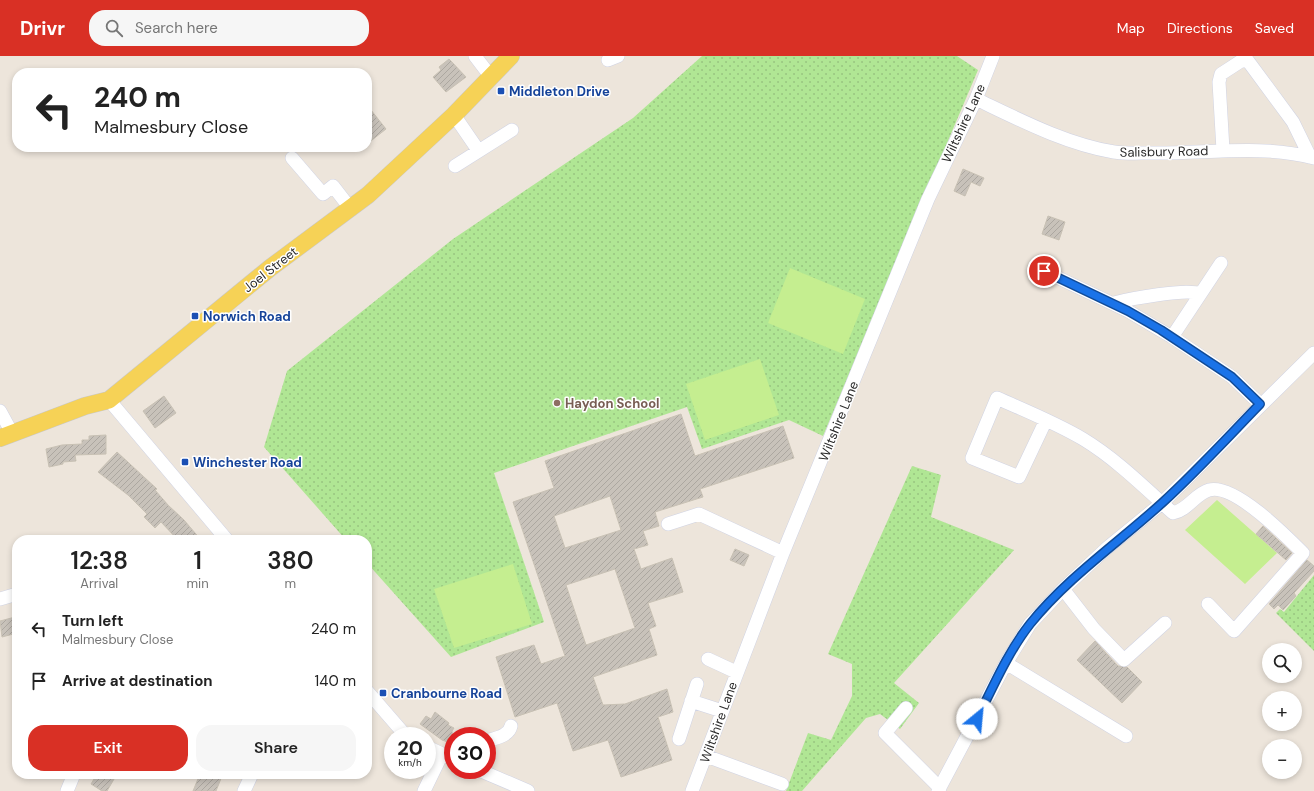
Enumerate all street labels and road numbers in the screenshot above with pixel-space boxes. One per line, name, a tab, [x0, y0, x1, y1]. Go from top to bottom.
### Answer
street label: Wiltshire Lane	[938, 81, 989, 165]
street label: Salisbury Road	[1120, 142, 1208, 161]
street label: Joel Street	[240, 243, 301, 296]
street label: Wiltshire Lane	[815, 379, 862, 464]
street label: Wiltshire Lane	[696, 679, 741, 765]

